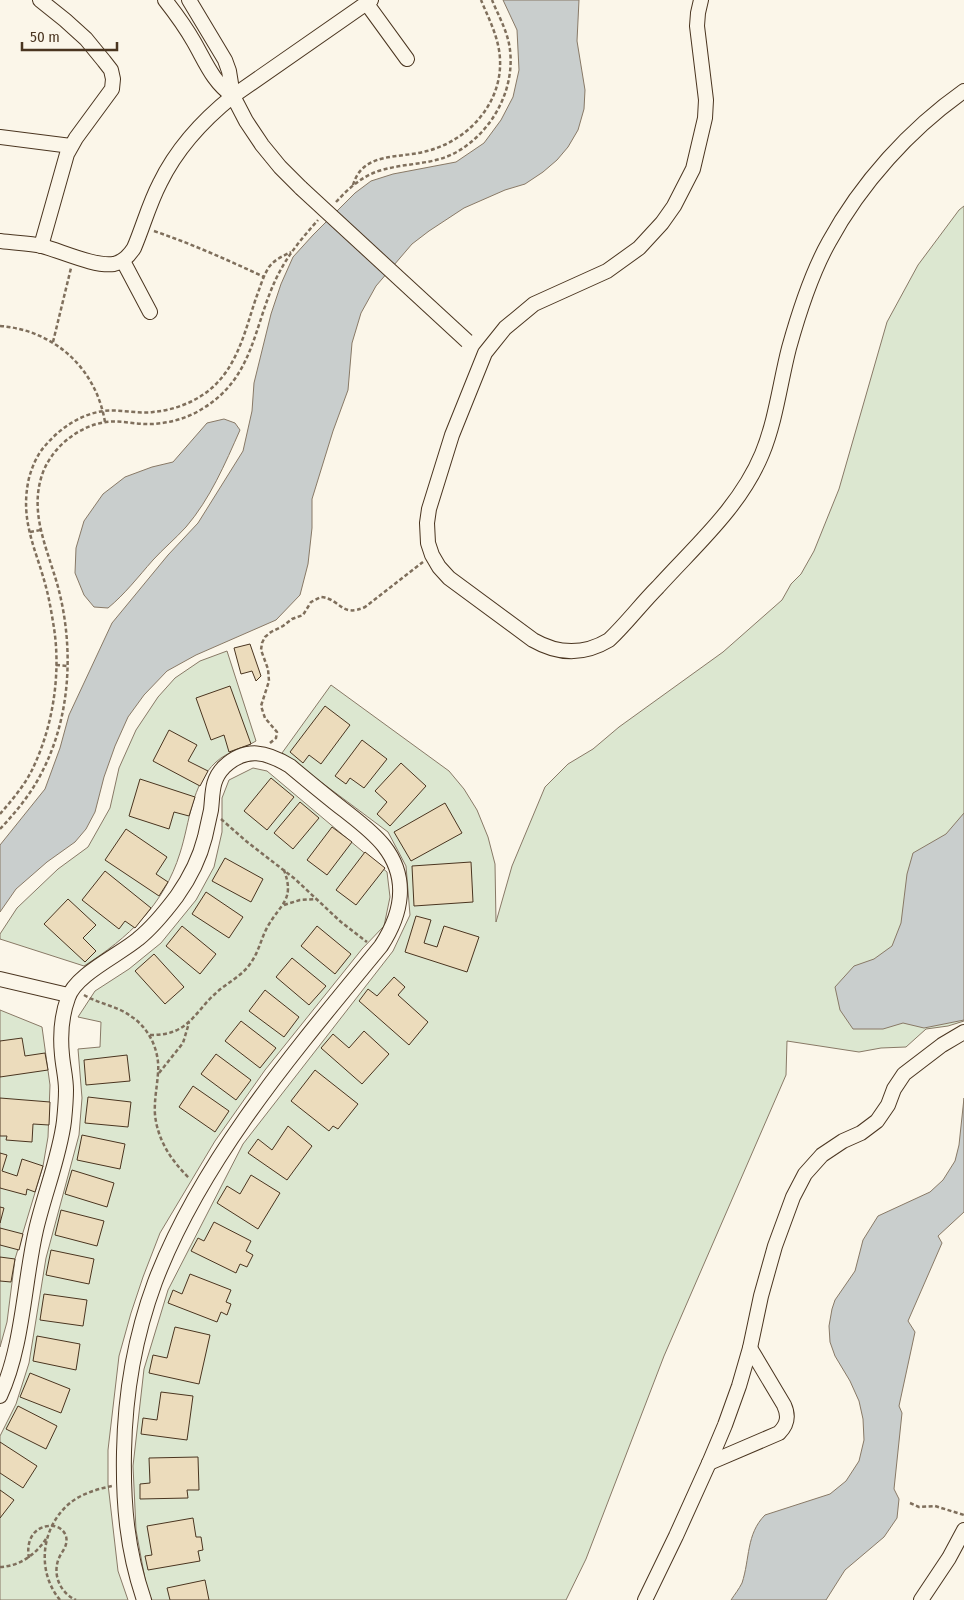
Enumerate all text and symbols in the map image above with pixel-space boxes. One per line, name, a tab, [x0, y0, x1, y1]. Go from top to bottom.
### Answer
scale bar	[22, 20, 118, 52]
text: 50 m	[30, 28, 60, 46]

